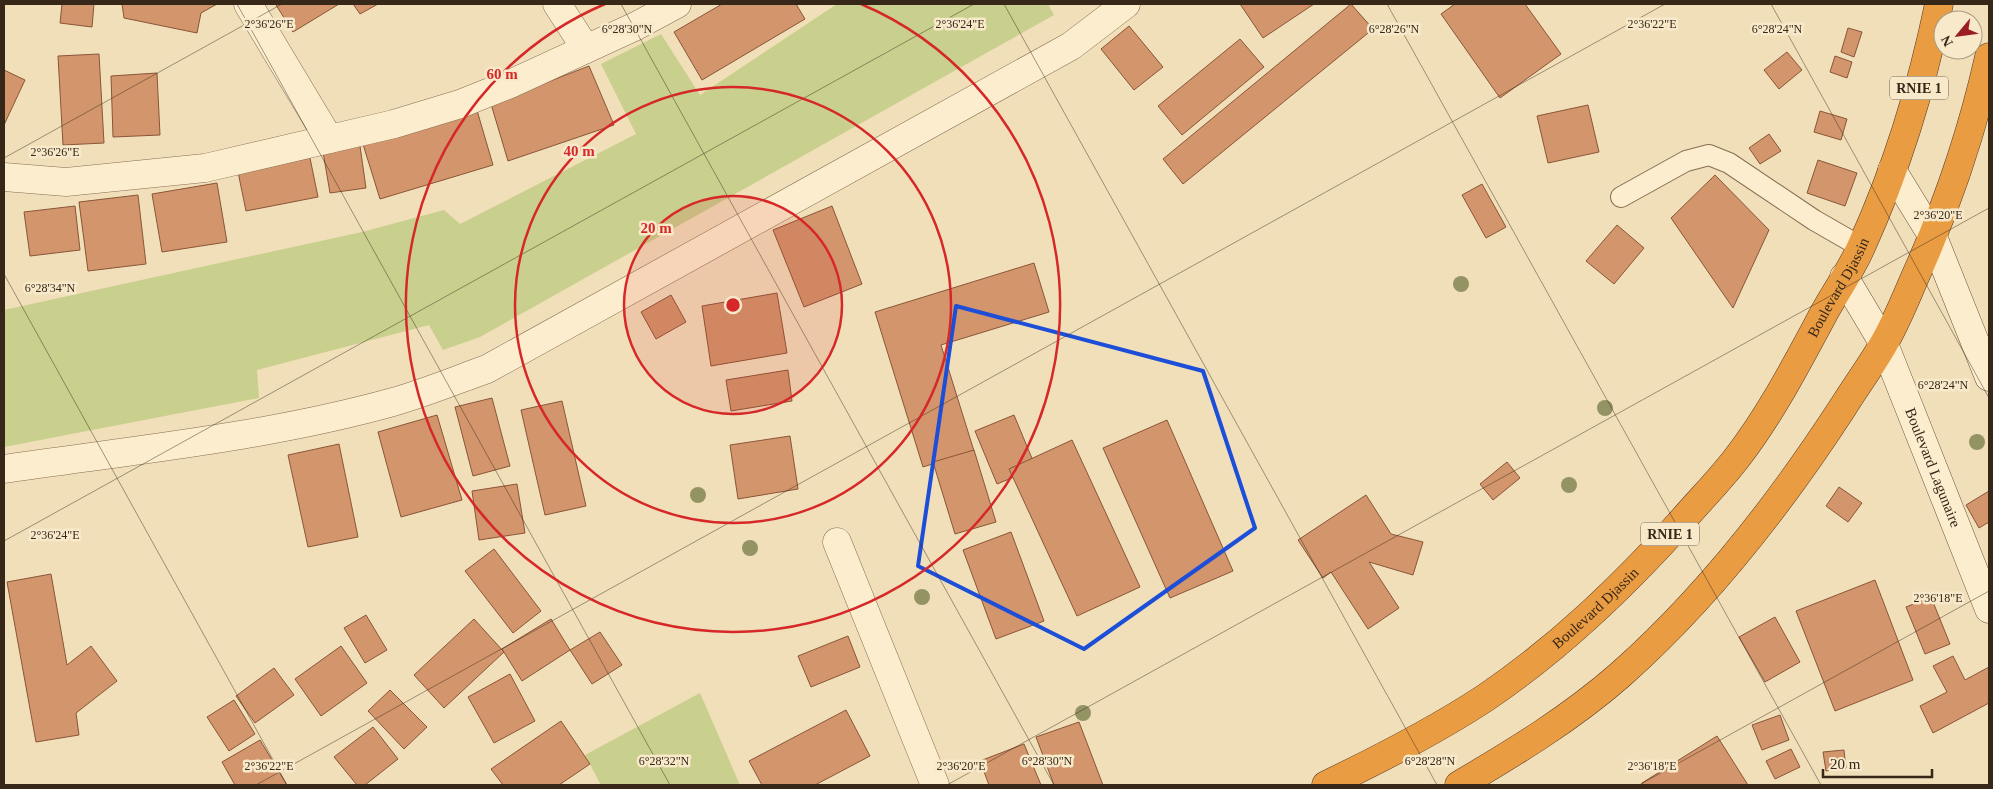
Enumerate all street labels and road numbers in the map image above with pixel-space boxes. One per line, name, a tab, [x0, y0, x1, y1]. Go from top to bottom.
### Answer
road number: RNIE 1	[1890, 76, 1948, 100]
street label: Boulevard Djassin	[1804, 235, 1872, 340]
street label: Boulevard Lagunaire	[1902, 406, 1964, 530]
road number: RNIE 1	[1641, 522, 1699, 546]
street label: Boulevard Djassin	[1549, 564, 1642, 652]

